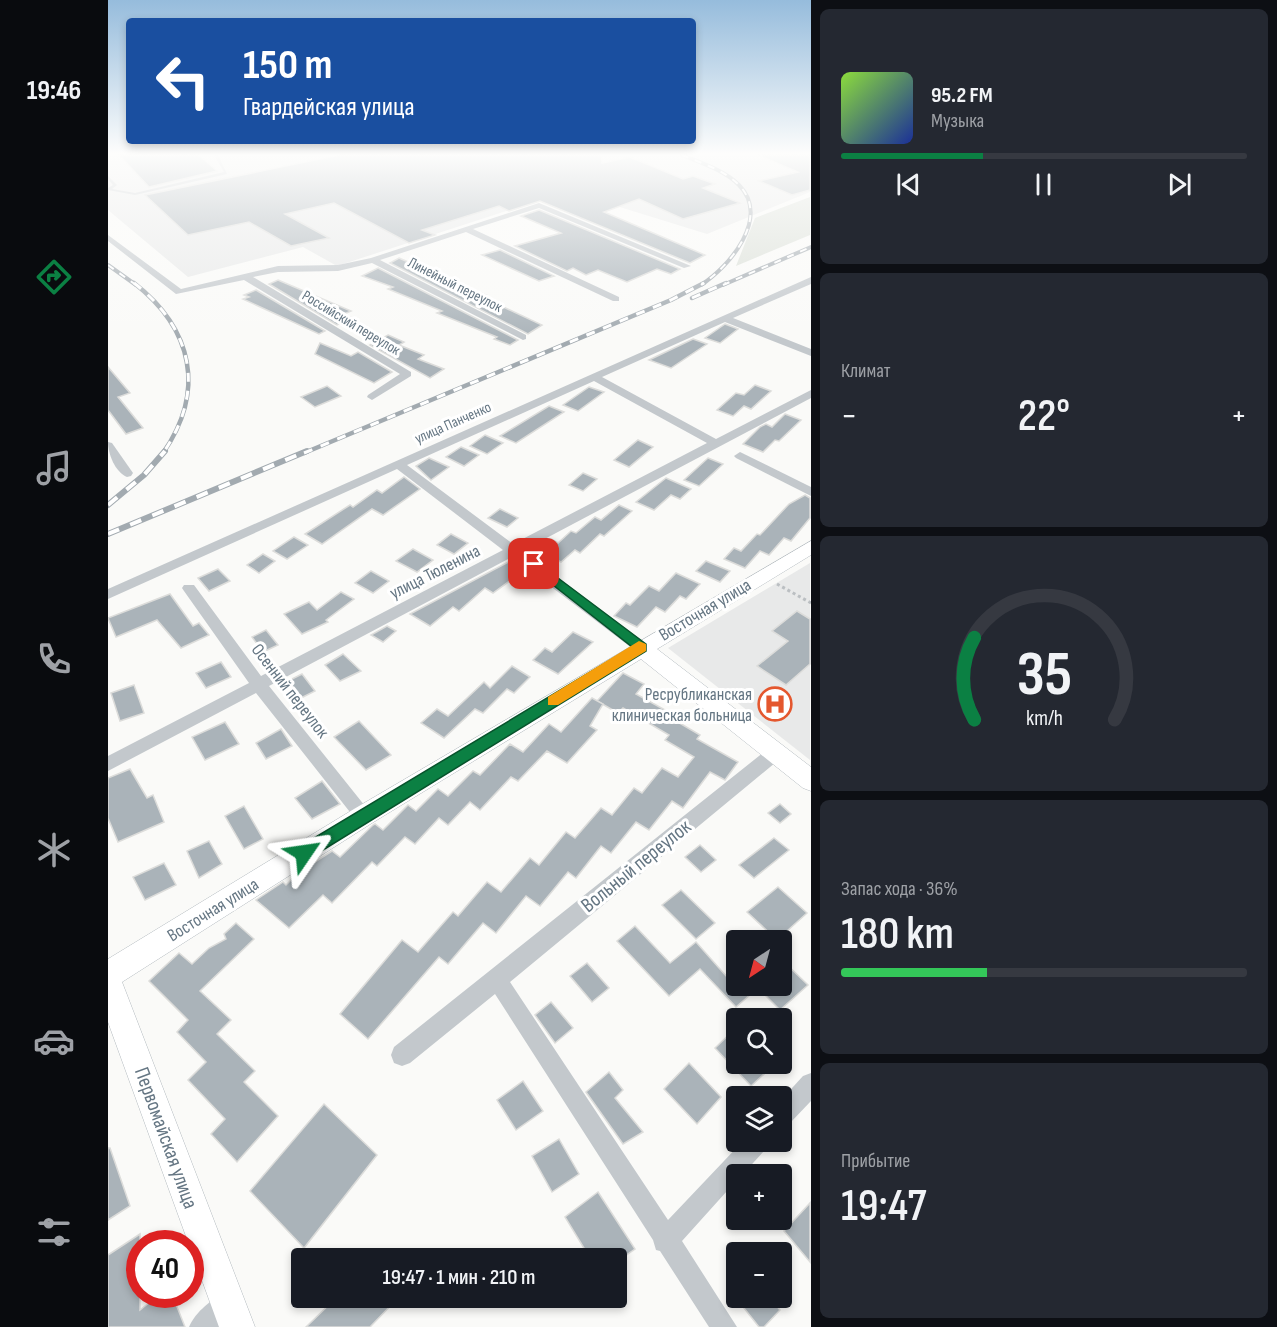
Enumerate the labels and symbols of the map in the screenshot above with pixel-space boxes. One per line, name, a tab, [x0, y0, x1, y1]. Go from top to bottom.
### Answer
street label: Линейный переулок	[405, 253, 506, 317]
street label: Российский переулок	[298, 286, 404, 360]
street label: улица Панченко	[412, 398, 494, 448]
pin	[508, 538, 559, 589]
street label: улица Тюленина	[386, 540, 484, 604]
street label: Восточная улица	[655, 574, 755, 646]
street label: Осенний переулок	[247, 640, 333, 742]
place label: Ресрубликанская клиническая больница	[612, 684, 752, 726]
hospital icon: Ресрубликанская клиническая больница	[757, 686, 793, 722]
street label: Вольный переулок	[576, 814, 696, 918]
position arrow	[272, 821, 336, 885]
street label: Восточная улица	[164, 874, 262, 946]
north arrow	[726, 930, 792, 996]
street label: Первомайская улица	[129, 1064, 203, 1212]
speed limit sign: 40	[126, 1230, 204, 1308]

